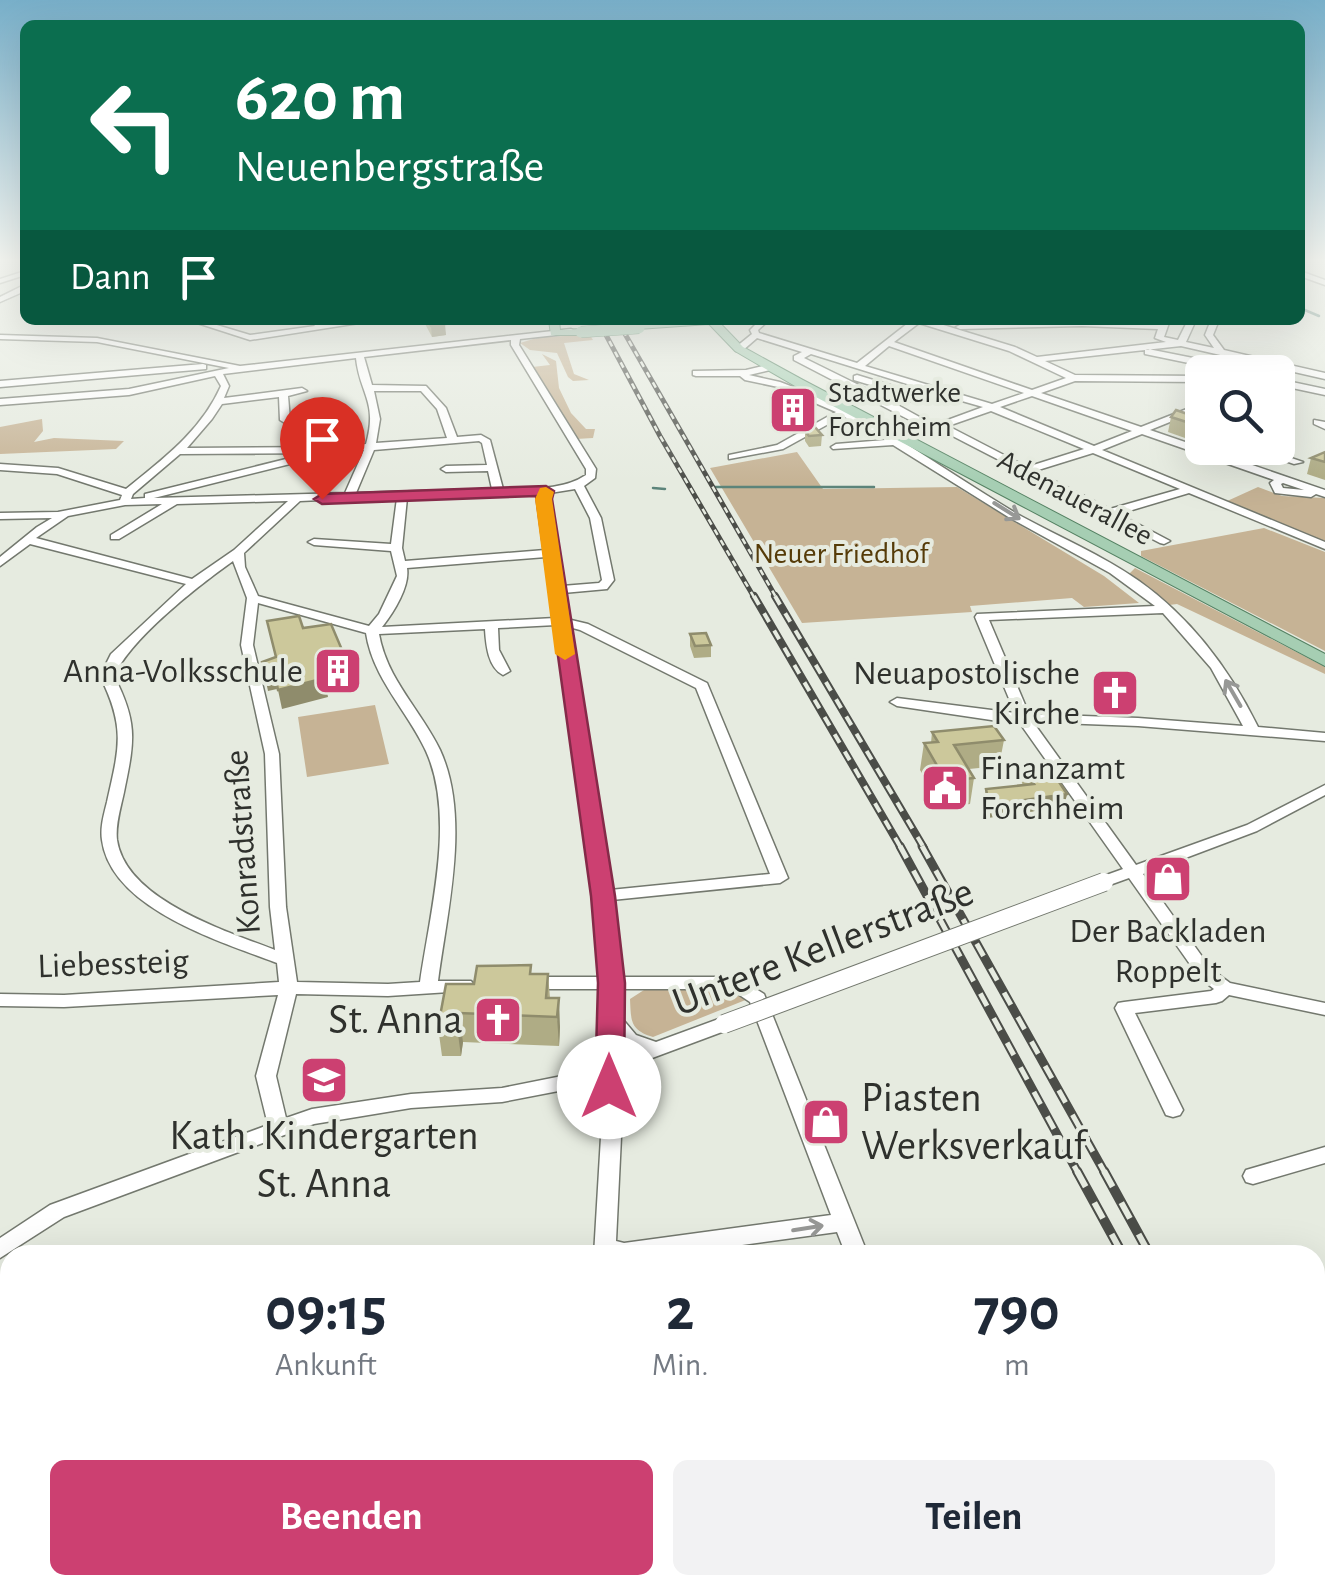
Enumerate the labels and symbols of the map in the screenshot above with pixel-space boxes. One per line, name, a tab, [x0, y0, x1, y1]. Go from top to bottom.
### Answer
place label: Stadtwerke Forchheim	[828, 378, 961, 442]
building icon: Stadtwerke Forchheim	[767, 384, 819, 436]
pin	[280, 397, 365, 500]
street label: Adenauerallee	[993, 445, 1157, 551]
one-way arrow	[993, 501, 1021, 521]
park label: Neuer Friedhof	[754, 539, 930, 569]
building icon: Anna-Volksschule	[312, 645, 364, 697]
place label: Anna-Volksschule	[63, 654, 303, 689]
place label: Neuapostolische Kirche	[853, 656, 1080, 731]
church icon: Neuapostolische Kirche	[1089, 667, 1141, 719]
one-way arrow	[1223, 679, 1243, 708]
street label: Konradstraße	[219, 749, 267, 935]
place label: Finanzamt Forchheim	[980, 751, 1125, 826]
public building icon: Finanzamt Forchheim	[919, 762, 971, 814]
shop icon: Der Backladen Roppelt	[1142, 853, 1194, 905]
street label: Untere Kellerstraße	[667, 870, 979, 1024]
place label: Der Backladen Roppelt	[1069, 914, 1267, 989]
street label: Liebessteig	[37, 944, 189, 984]
church icon: St. Anna	[472, 994, 524, 1046]
place label: St. Anna	[328, 999, 463, 1041]
position arrow	[557, 1035, 661, 1139]
school or university icon: Kath. Kindergarten St. Anna	[298, 1054, 350, 1106]
place label: Piasten Werksverkauf	[861, 1077, 1088, 1167]
shop icon: Piasten Werksverkauf	[800, 1096, 852, 1148]
place label: Kath. Kindergarten St. Anna	[169, 1115, 479, 1205]
one-way arrow	[791, 1218, 823, 1236]

